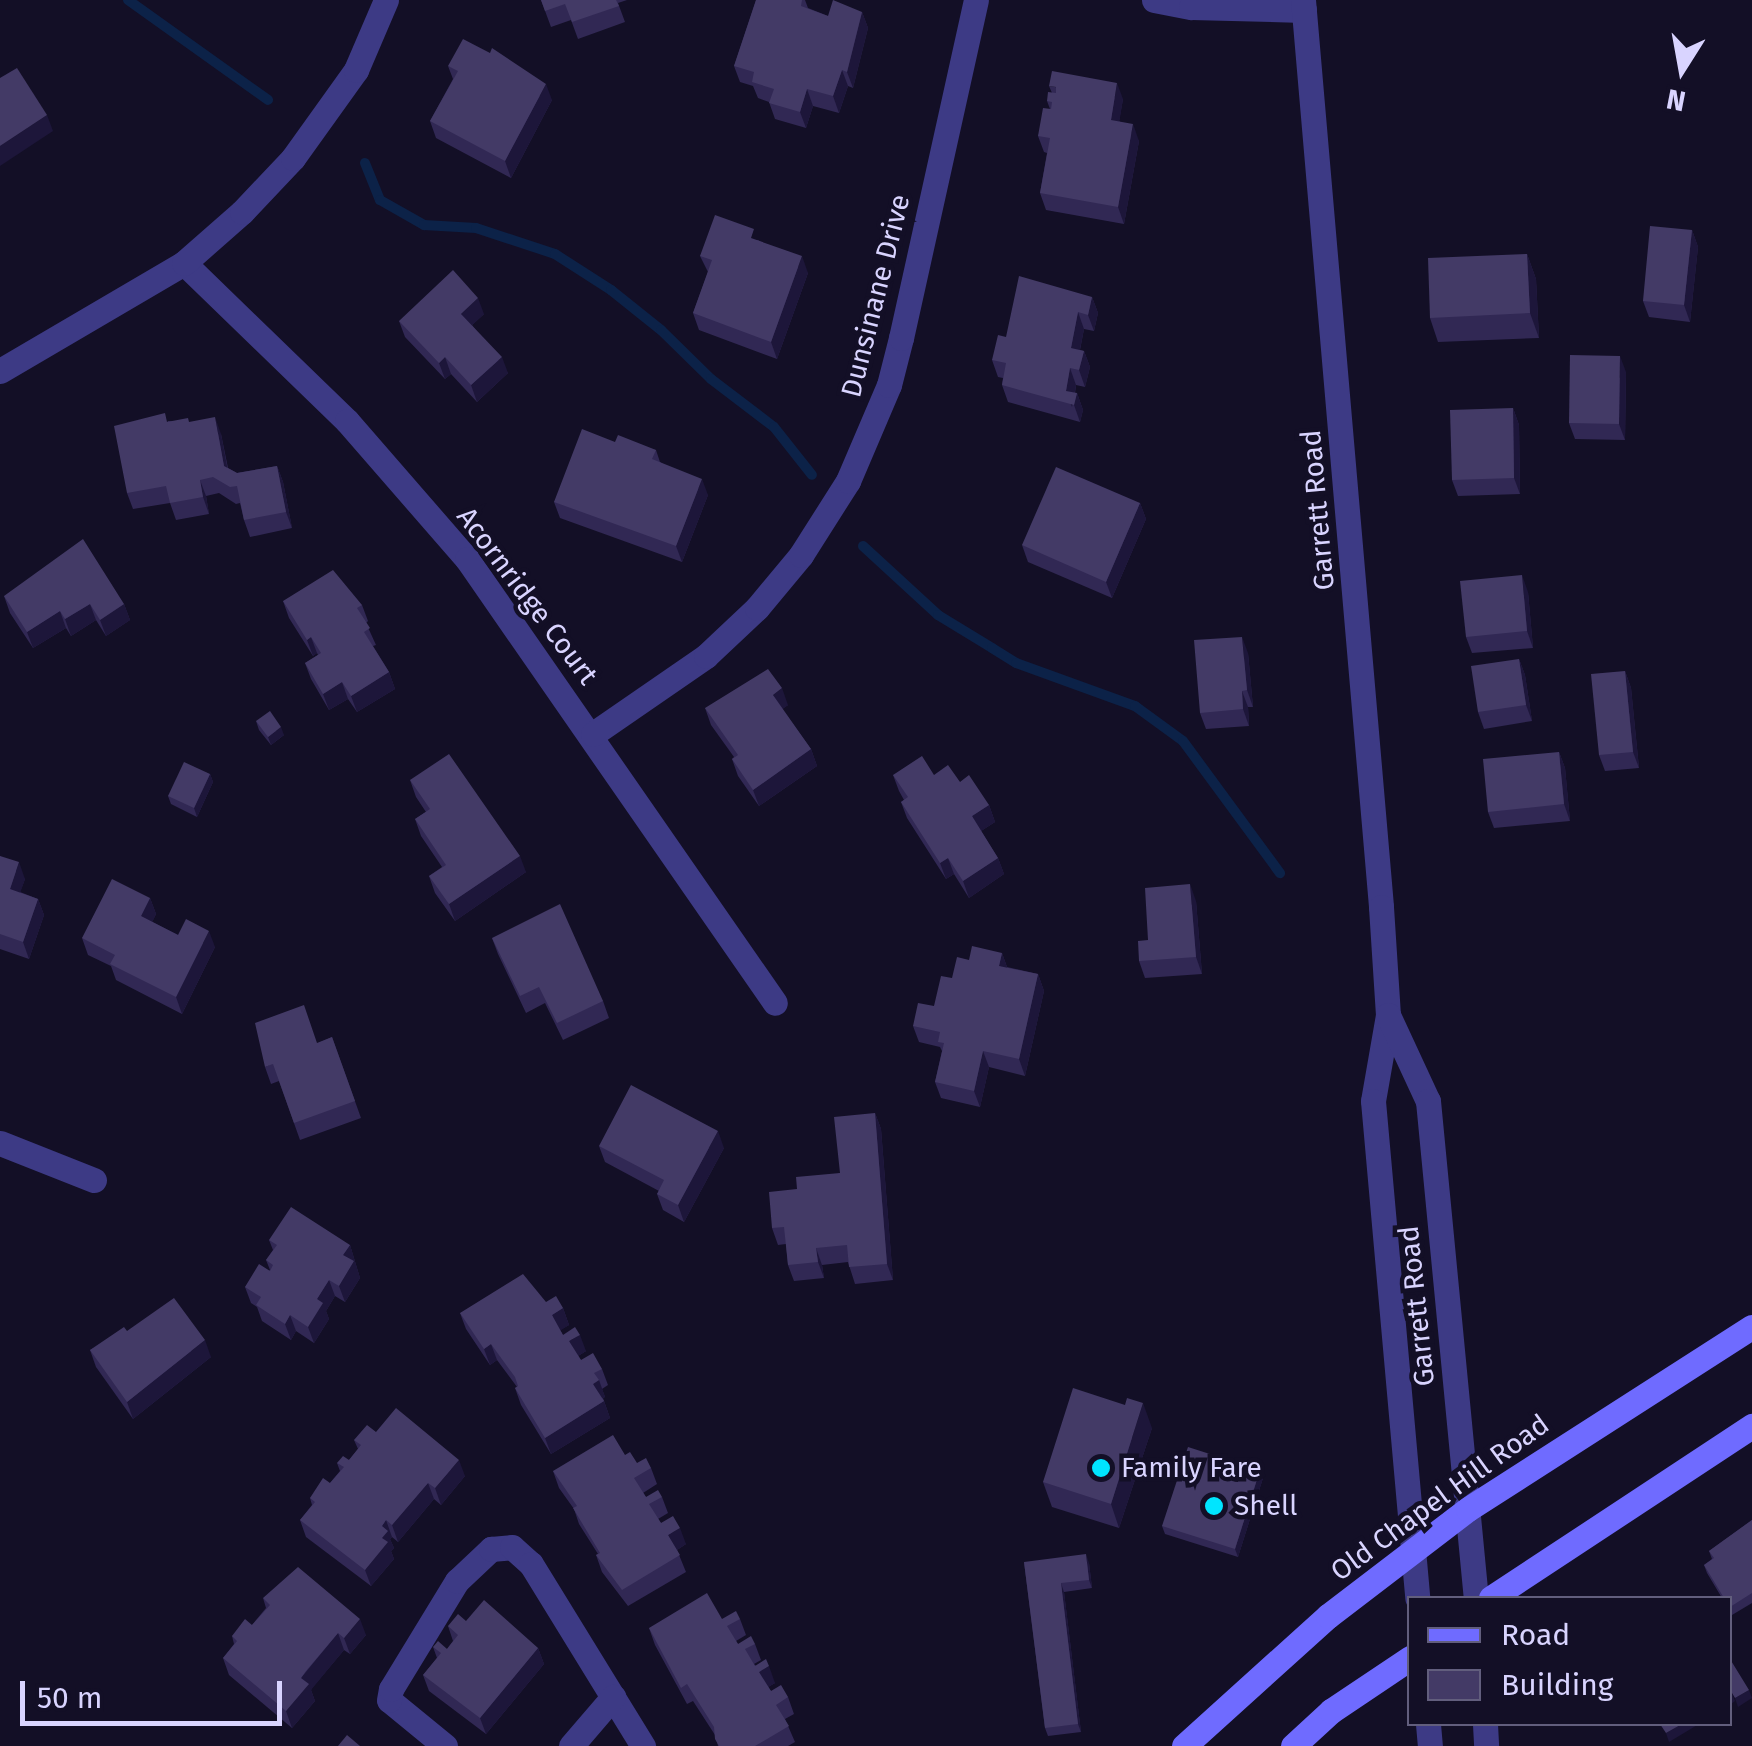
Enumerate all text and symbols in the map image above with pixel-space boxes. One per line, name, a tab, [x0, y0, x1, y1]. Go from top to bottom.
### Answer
north arrow	[1632, 20, 1732, 120]
text: N	[1664, 82, 1688, 118]
street label: Dunsinane Drive	[835, 191, 917, 401]
street label: Garrett Road	[1294, 428, 1342, 592]
street label: Acornridge Court	[449, 501, 605, 691]
street label: Garrett Road	[1392, 1224, 1442, 1388]
street label: Old Chapel Hill Road	[1324, 1408, 1556, 1588]
place label: Family Fare	[1121, 1451, 1262, 1485]
marker: Family Fare	[1090, 1457, 1112, 1479]
place label: Shell	[1234, 1489, 1297, 1523]
marker: Shell	[1203, 1495, 1225, 1517]
legend	[1407, 1596, 1732, 1726]
text: Road	[1501, 1617, 1570, 1653]
scale bar	[25, 1661, 288, 1723]
text: Building	[1501, 1667, 1613, 1703]
text: 50 m	[37, 1680, 102, 1716]

